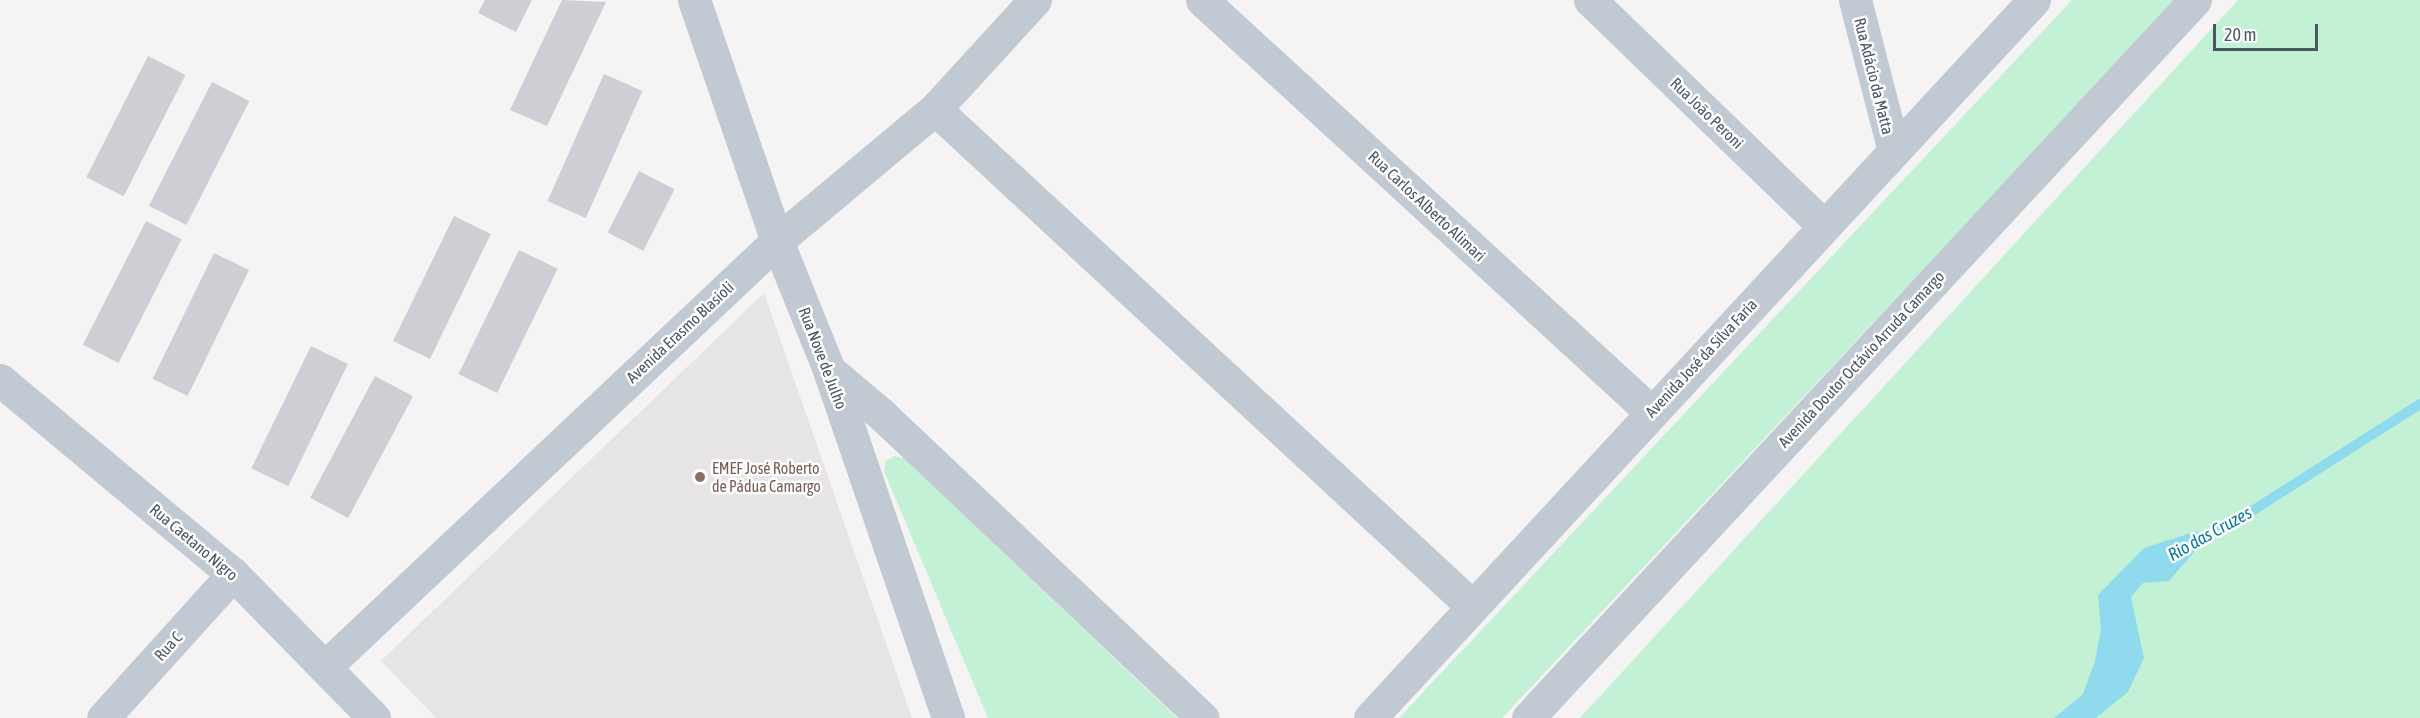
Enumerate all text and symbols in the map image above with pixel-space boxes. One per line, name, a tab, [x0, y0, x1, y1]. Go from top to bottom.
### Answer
scale bar	[2216, 12, 2321, 50]
street label: Rua Adácio da Matta	[1850, 16, 1898, 136]
text: 20 m	[2224, 24, 2256, 45]
street label: Rua João Peroni	[1667, 74, 1747, 152]
street label: Rua Carlos Alberto Alimari	[1365, 147, 1489, 265]
street label: Avenida Doutor Octávio Arruda Camargo	[1774, 267, 1948, 451]
street label: Avenida Erasmo Blasioli	[622, 277, 738, 387]
street label: Avenida José da Silva Faria	[1641, 295, 1761, 421]
street label: Rua Nove de Julho	[795, 304, 851, 412]
place label: EMEF José Roberto de Pádua Camargo	[712, 458, 821, 496]
marker: EMEF José Roberto de Pádua Camargo	[693, 470, 707, 484]
street label: Rua Caetano Nigro	[146, 500, 242, 584]
water label: Rio das Cruzes	[2164, 502, 2256, 566]
street label: Rua C	[150, 627, 186, 665]

